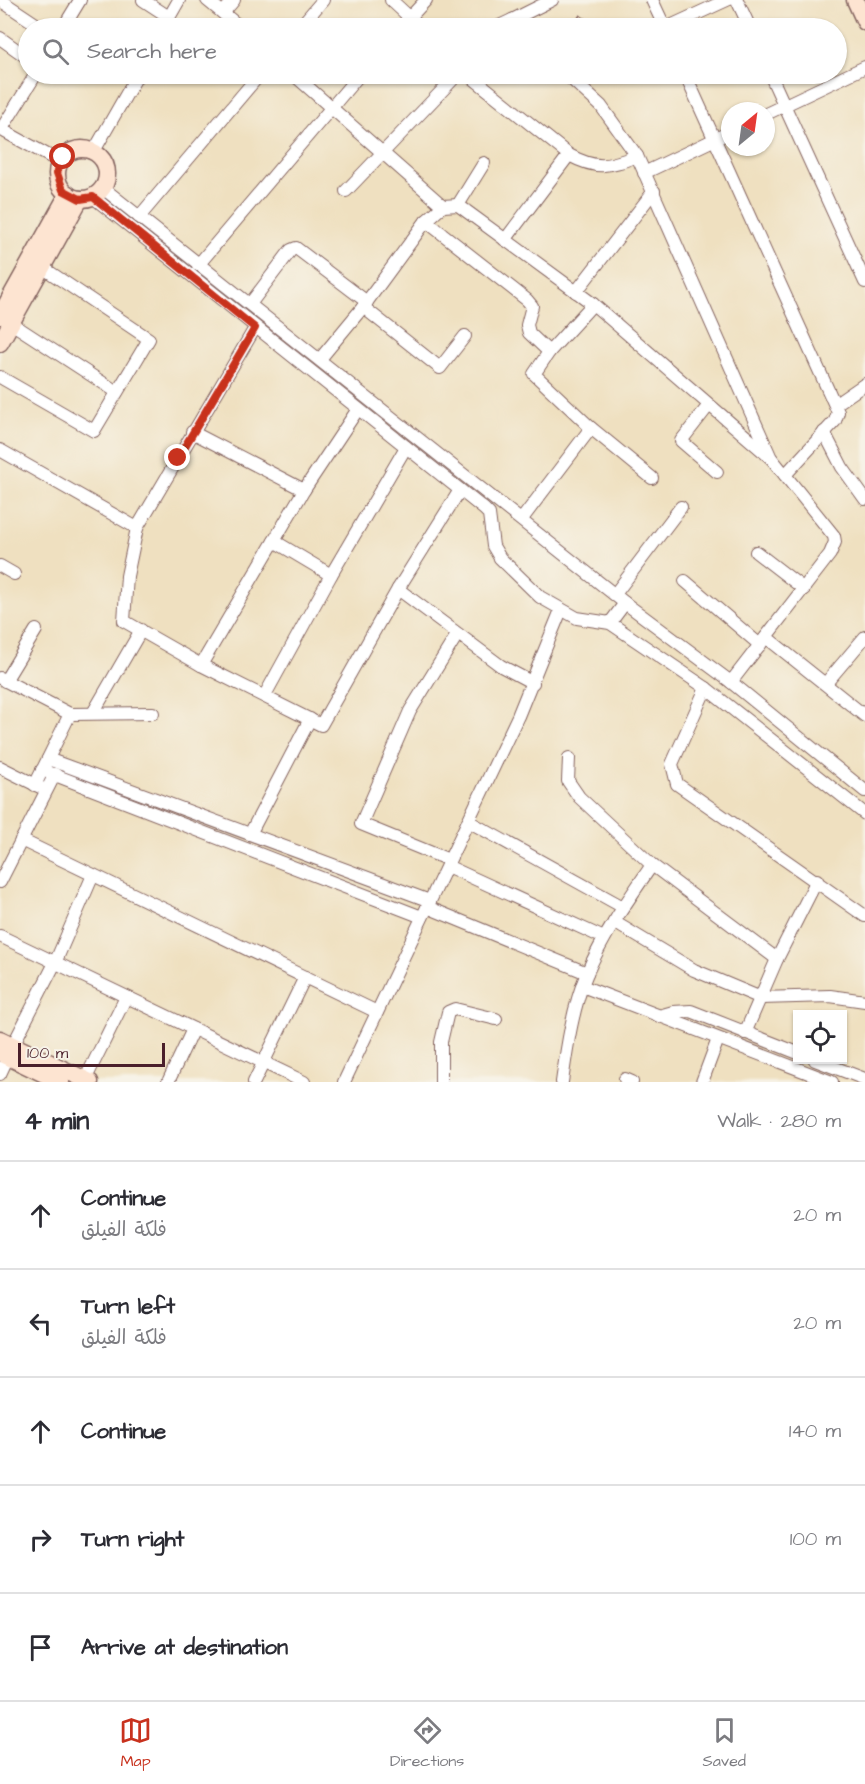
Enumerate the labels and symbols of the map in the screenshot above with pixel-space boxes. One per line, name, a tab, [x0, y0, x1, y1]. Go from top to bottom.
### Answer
north arrow	[721, 102, 775, 156]
route start	[49, 143, 75, 169]
route end	[164, 444, 190, 470]
scale bar	[18, 1040, 165, 1068]

